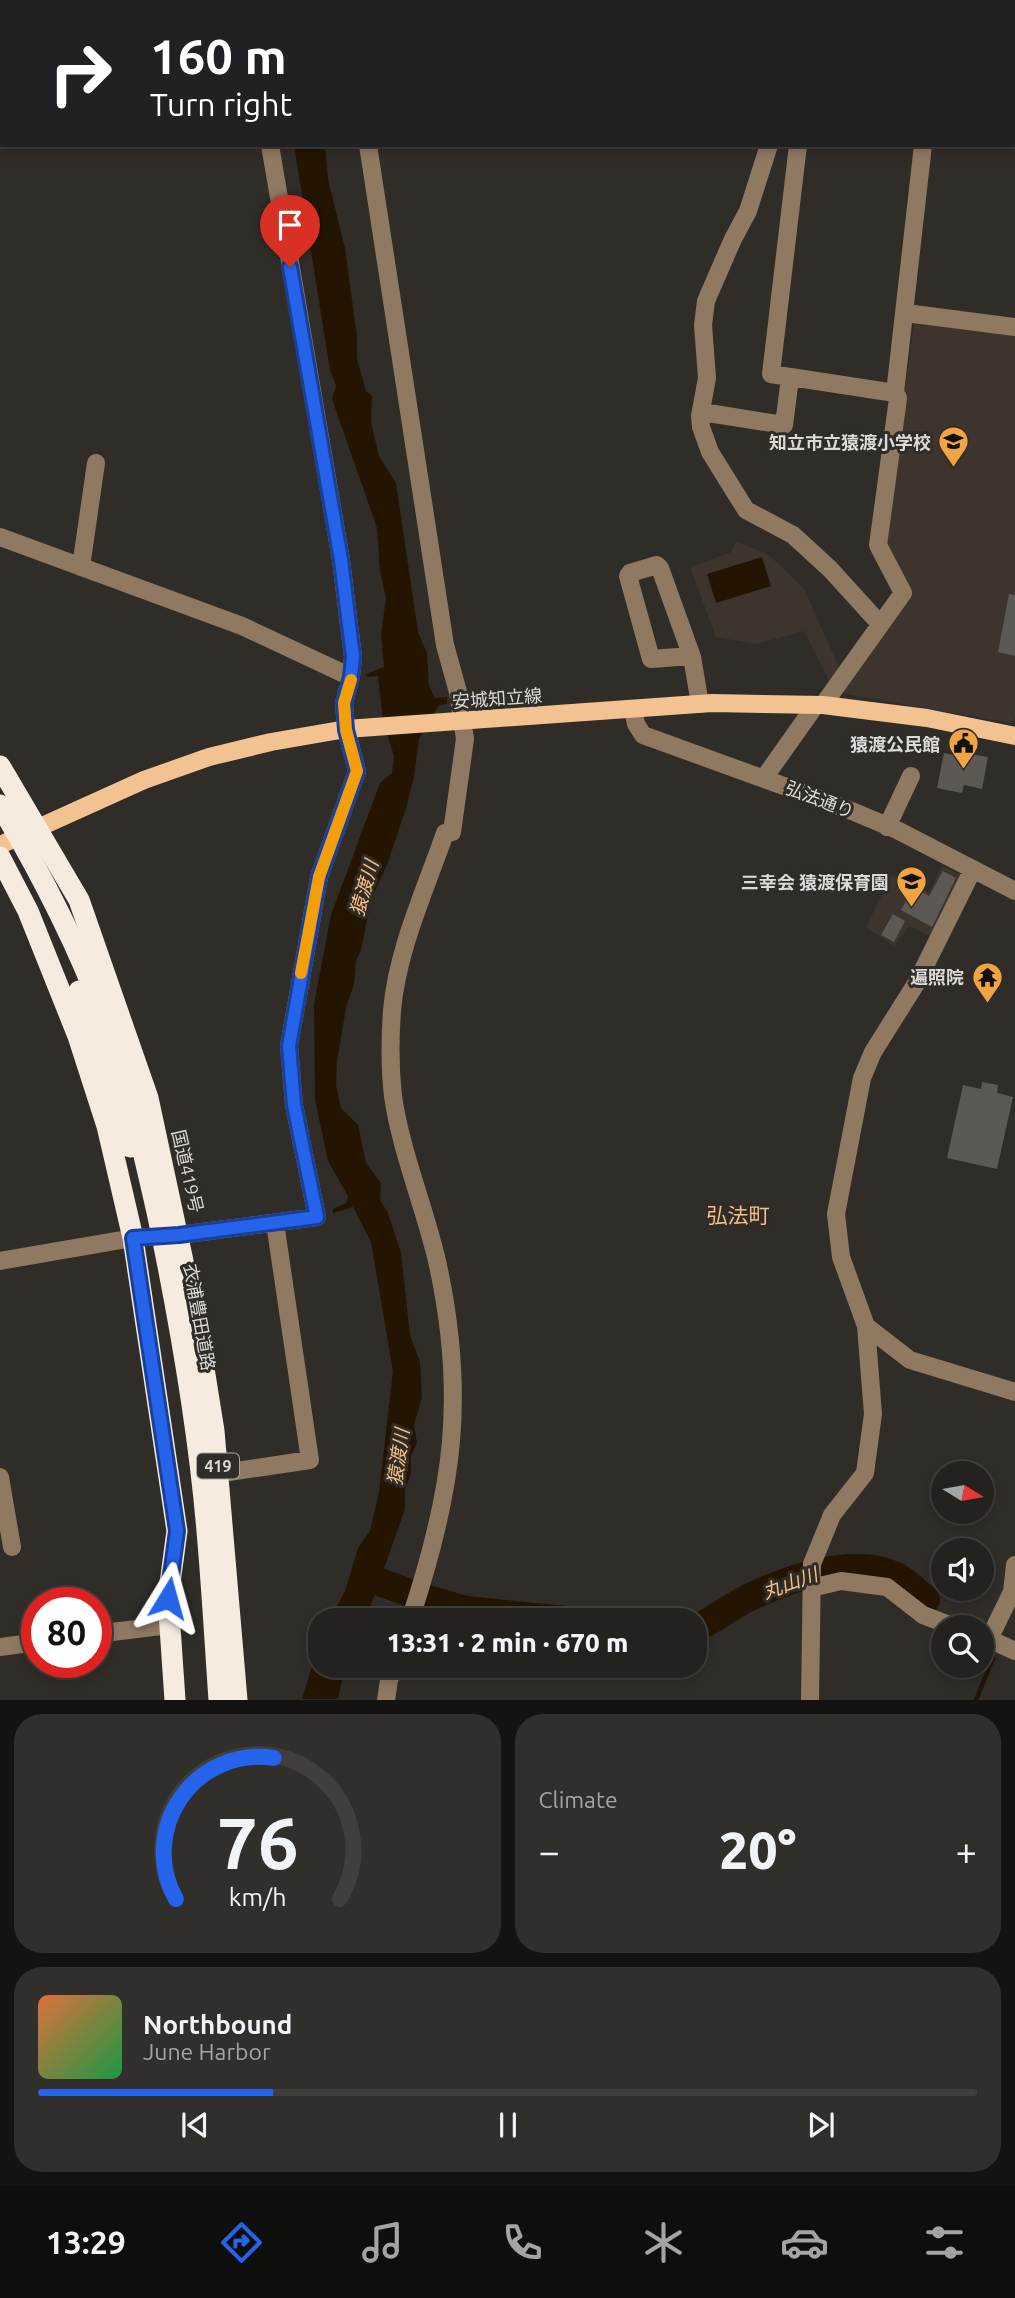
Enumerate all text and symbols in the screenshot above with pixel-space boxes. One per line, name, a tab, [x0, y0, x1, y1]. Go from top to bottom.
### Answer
icon: right	[35, 28, 126, 119]
text: 160 m	[150, 28, 287, 83]
text: Turn right	[150, 86, 292, 122]
pin	[260, 195, 320, 267]
icon: arrive	[271, 206, 309, 244]
school or university icon: 知立市立猿渡小学校	[937, 425, 971, 469]
place label: 知立市立猿渡小学校	[769, 432, 931, 452]
street label: 安城知立線	[451, 685, 543, 711]
public building icon: 猿渡公民館	[946, 727, 980, 771]
place label: 猿渡公民館	[850, 734, 940, 754]
street label: 弘法通り	[783, 777, 857, 821]
water label: 猿渡川	[346, 856, 383, 918]
school or university icon: 三幸会 猿渡保育園	[895, 865, 929, 909]
place label: 三幸会 猿渡保育園	[741, 872, 889, 892]
temple icon: 遍照院	[970, 960, 1004, 1004]
place label: 遍照院	[910, 967, 964, 987]
street label: 国道419号	[169, 1128, 207, 1214]
district label: 弘法町	[707, 1203, 770, 1227]
street label: 衣浦豊田道路	[181, 1262, 219, 1372]
water label: 猿渡川	[383, 1425, 413, 1487]
road number: 419	[197, 1454, 239, 1478]
north arrow	[931, 1461, 994, 1524]
map controls	[931, 1461, 994, 1678]
button: sound	[931, 1538, 994, 1601]
position arrow	[131, 1561, 205, 1635]
water label: 丸山川	[759, 1562, 822, 1603]
speed limit sign: 80	[21, 1587, 112, 1678]
button: search	[931, 1615, 994, 1678]
text: 13:31 · 2 min · 670 m	[387, 1628, 628, 1657]
text: Climate	[539, 1787, 618, 1812]
text: 76	[216, 1802, 298, 1884]
text: 20°	[719, 1821, 797, 1879]
text: −	[539, 1830, 560, 1872]
text: +	[956, 1830, 977, 1872]
text: km/h	[228, 1883, 286, 1911]
text: Northbound	[143, 2010, 292, 2039]
text: June Harbor	[143, 2039, 271, 2064]
icon: previous	[176, 2106, 214, 2144]
icon: pause	[489, 2106, 527, 2144]
icon: next	[802, 2106, 840, 2144]
icon: directions	[217, 2218, 266, 2267]
icon: music	[358, 2218, 407, 2267]
icon: phone	[498, 2218, 547, 2267]
icon: climate	[639, 2218, 688, 2267]
icon: car	[780, 2218, 829, 2267]
icon: filters	[920, 2218, 969, 2267]
text: 13:29	[46, 2224, 126, 2260]

